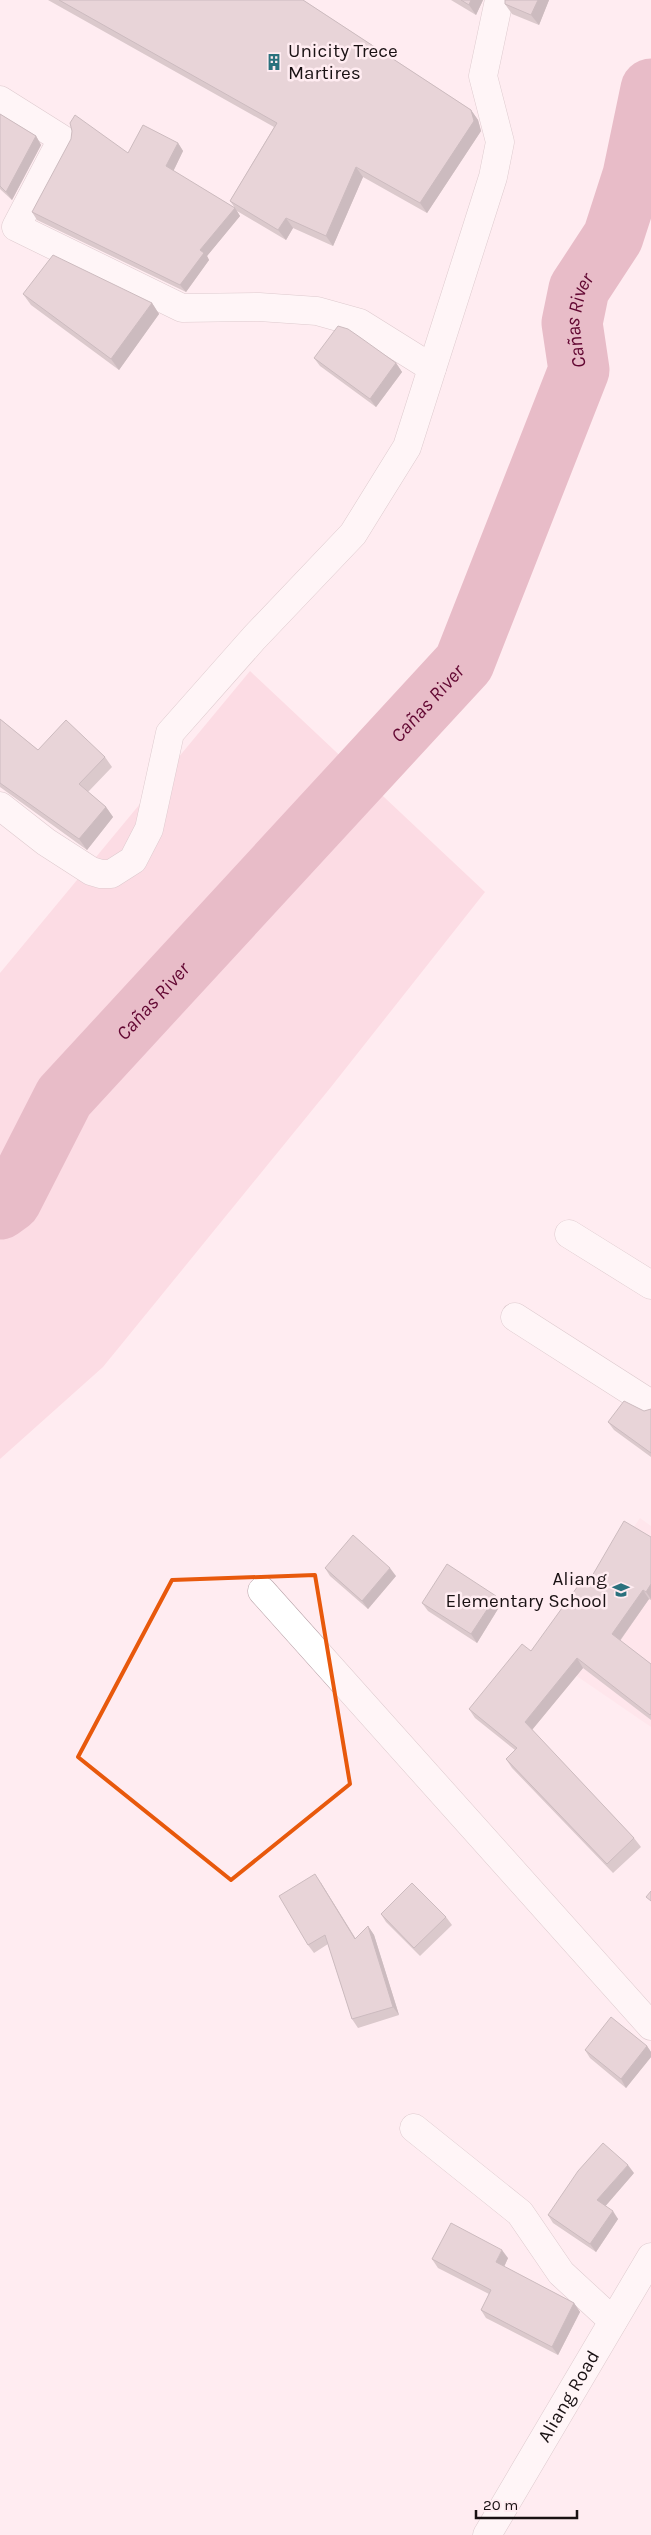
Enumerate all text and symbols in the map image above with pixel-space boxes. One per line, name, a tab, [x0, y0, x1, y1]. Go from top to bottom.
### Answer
place label: Unicity Trece Martires	[288, 40, 398, 84]
building icon: Unicity Trece Martires	[264, 52, 284, 72]
water label: Cañas River	[560, 267, 599, 370]
water label: Cañas River	[386, 659, 469, 747]
water label: Cañas River	[111, 956, 195, 1045]
place label: Aliang Elementary School	[446, 1568, 607, 1612]
school or university icon: Aliang Elementary School	[611, 1580, 631, 1600]
street label: Aliang Road	[533, 2346, 604, 2446]
scale bar	[476, 2488, 577, 2520]
text: 20 m	[483, 2496, 518, 2514]

